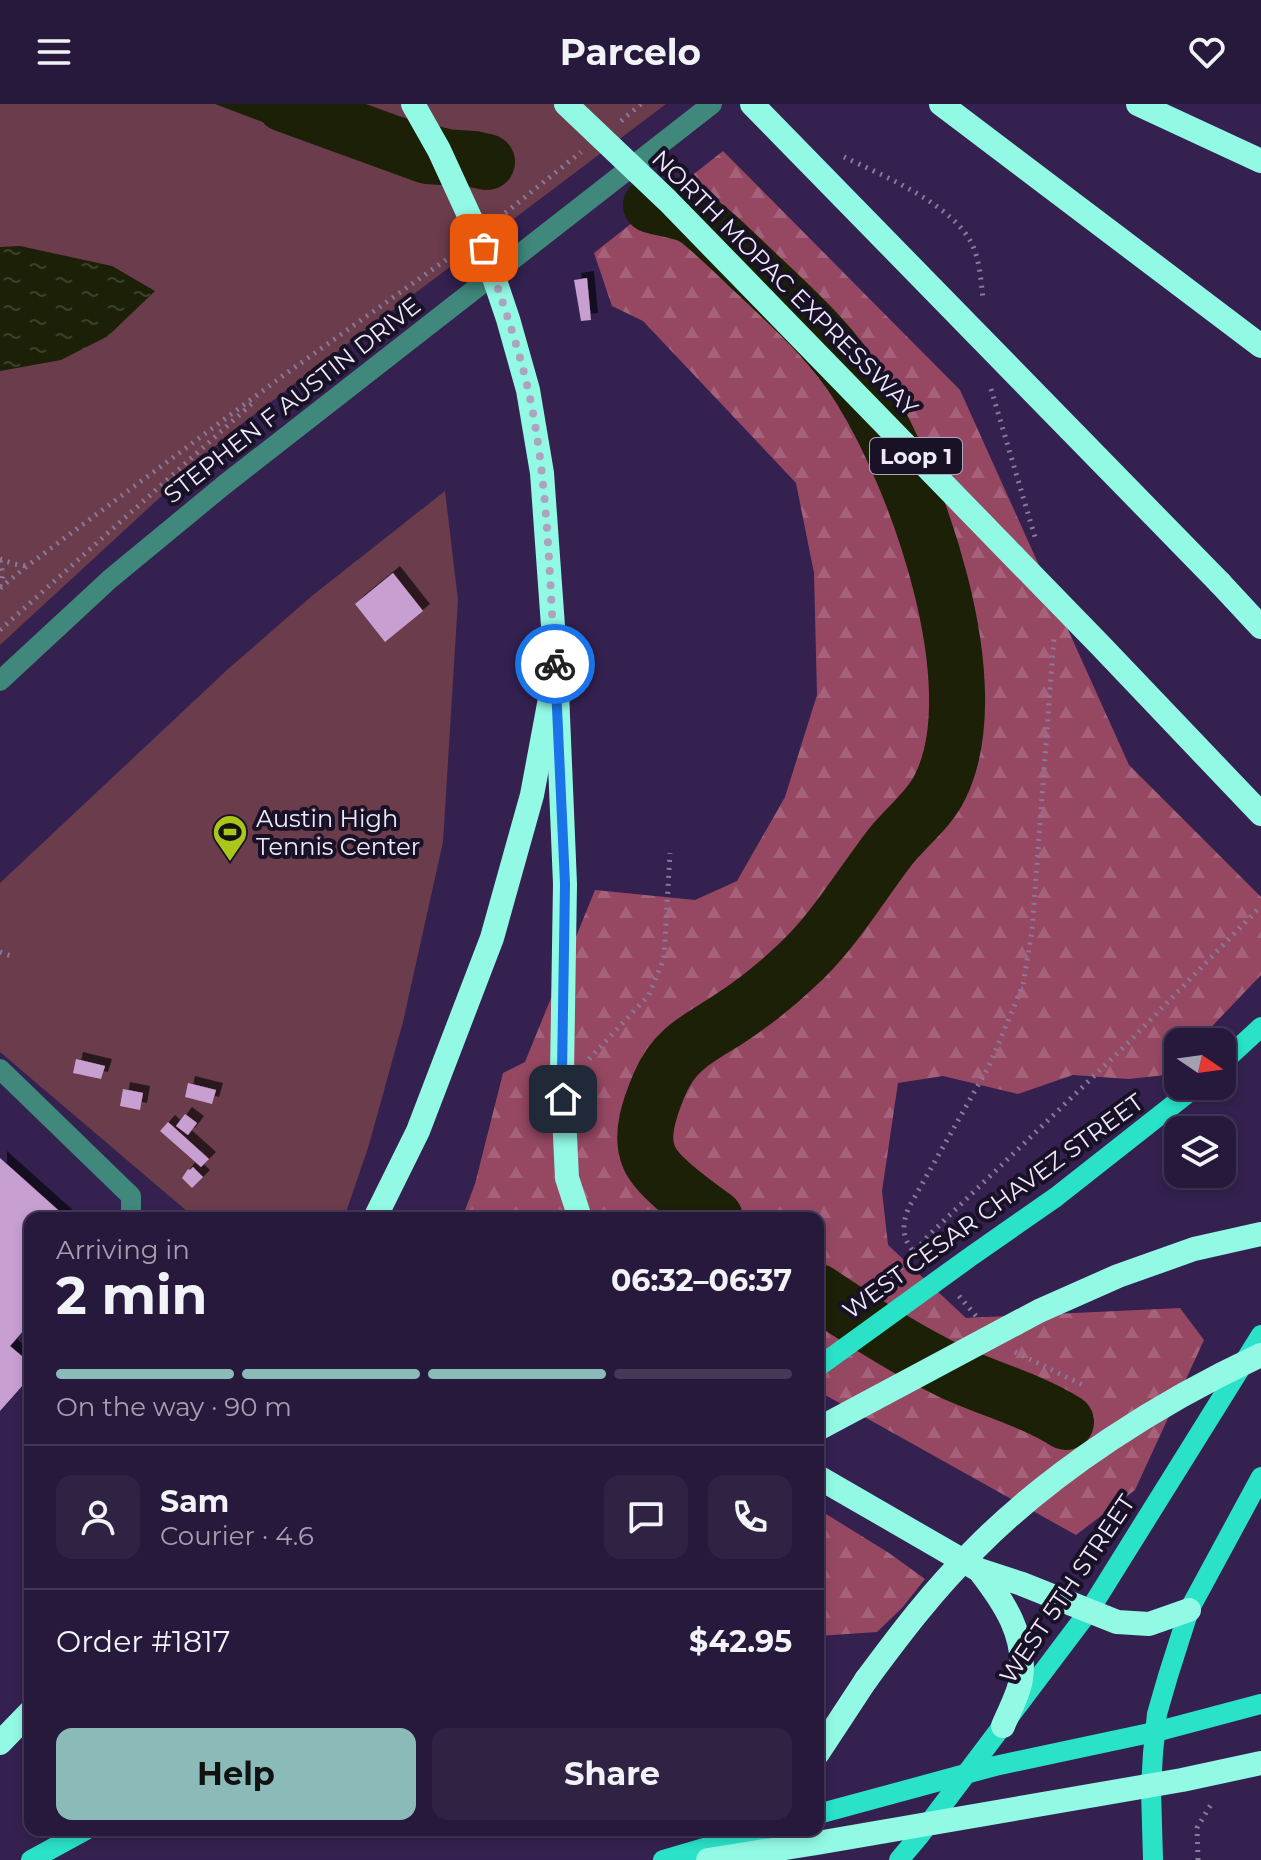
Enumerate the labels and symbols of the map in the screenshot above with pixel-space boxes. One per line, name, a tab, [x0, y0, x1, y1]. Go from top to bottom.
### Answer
street label: NORTH MOPAC EXPRESSWAY	[646, 144, 924, 422]
pin	[450, 214, 518, 282]
street label: STEPHEN F AUSTIN DRIVE	[158, 291, 426, 509]
road number: Loop 1	[870, 438, 962, 474]
courier	[515, 624, 595, 704]
place label: Austin High Tennis Center	[256, 804, 420, 861]
sports icon: Austin High Tennis Center	[211, 813, 249, 863]
north arrow	[1164, 1028, 1236, 1100]
pin	[529, 1065, 597, 1133]
street label: WEST CESAR CHAVEZ STREET	[837, 1087, 1149, 1325]
street label: WEST 5TH STREET	[993, 1489, 1141, 1689]

